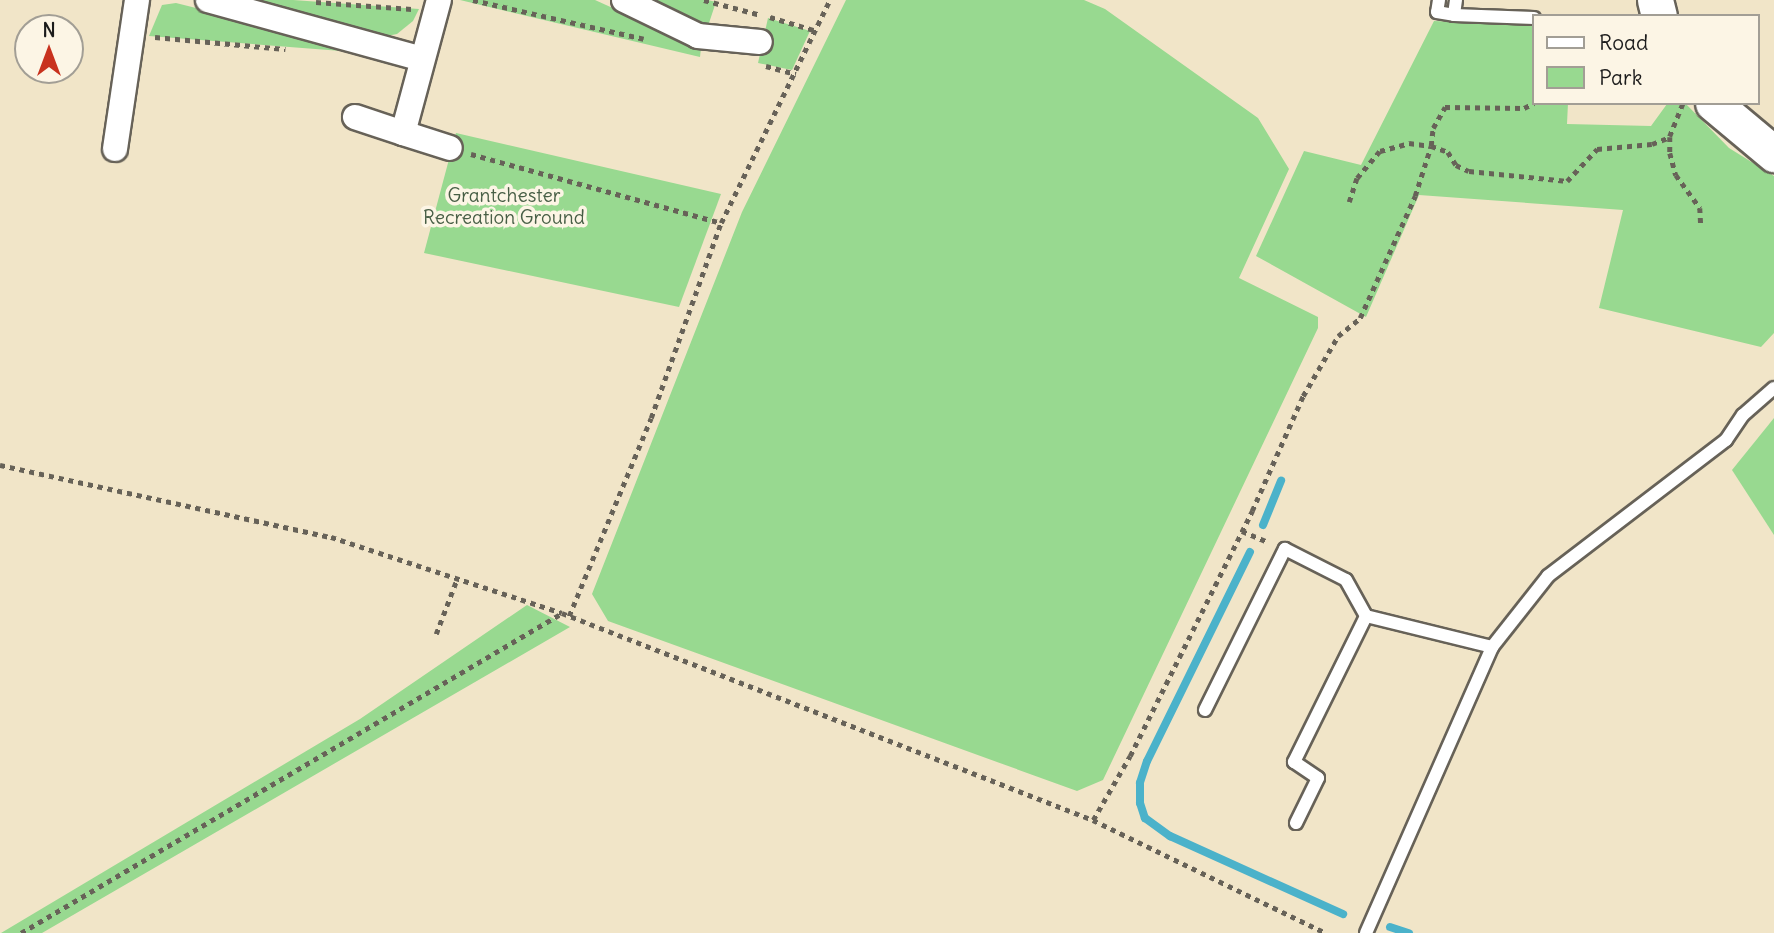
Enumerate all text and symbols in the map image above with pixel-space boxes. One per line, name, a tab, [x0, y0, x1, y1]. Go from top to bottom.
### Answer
north arrow	[14, 14, 84, 84]
legend	[1532, 14, 1760, 105]
text: N	[42, 18, 56, 42]
text: Road	[1599, 29, 1648, 56]
text: Park	[1599, 64, 1642, 91]
park label: Grantchester Recreation Ground	[423, 185, 585, 229]

